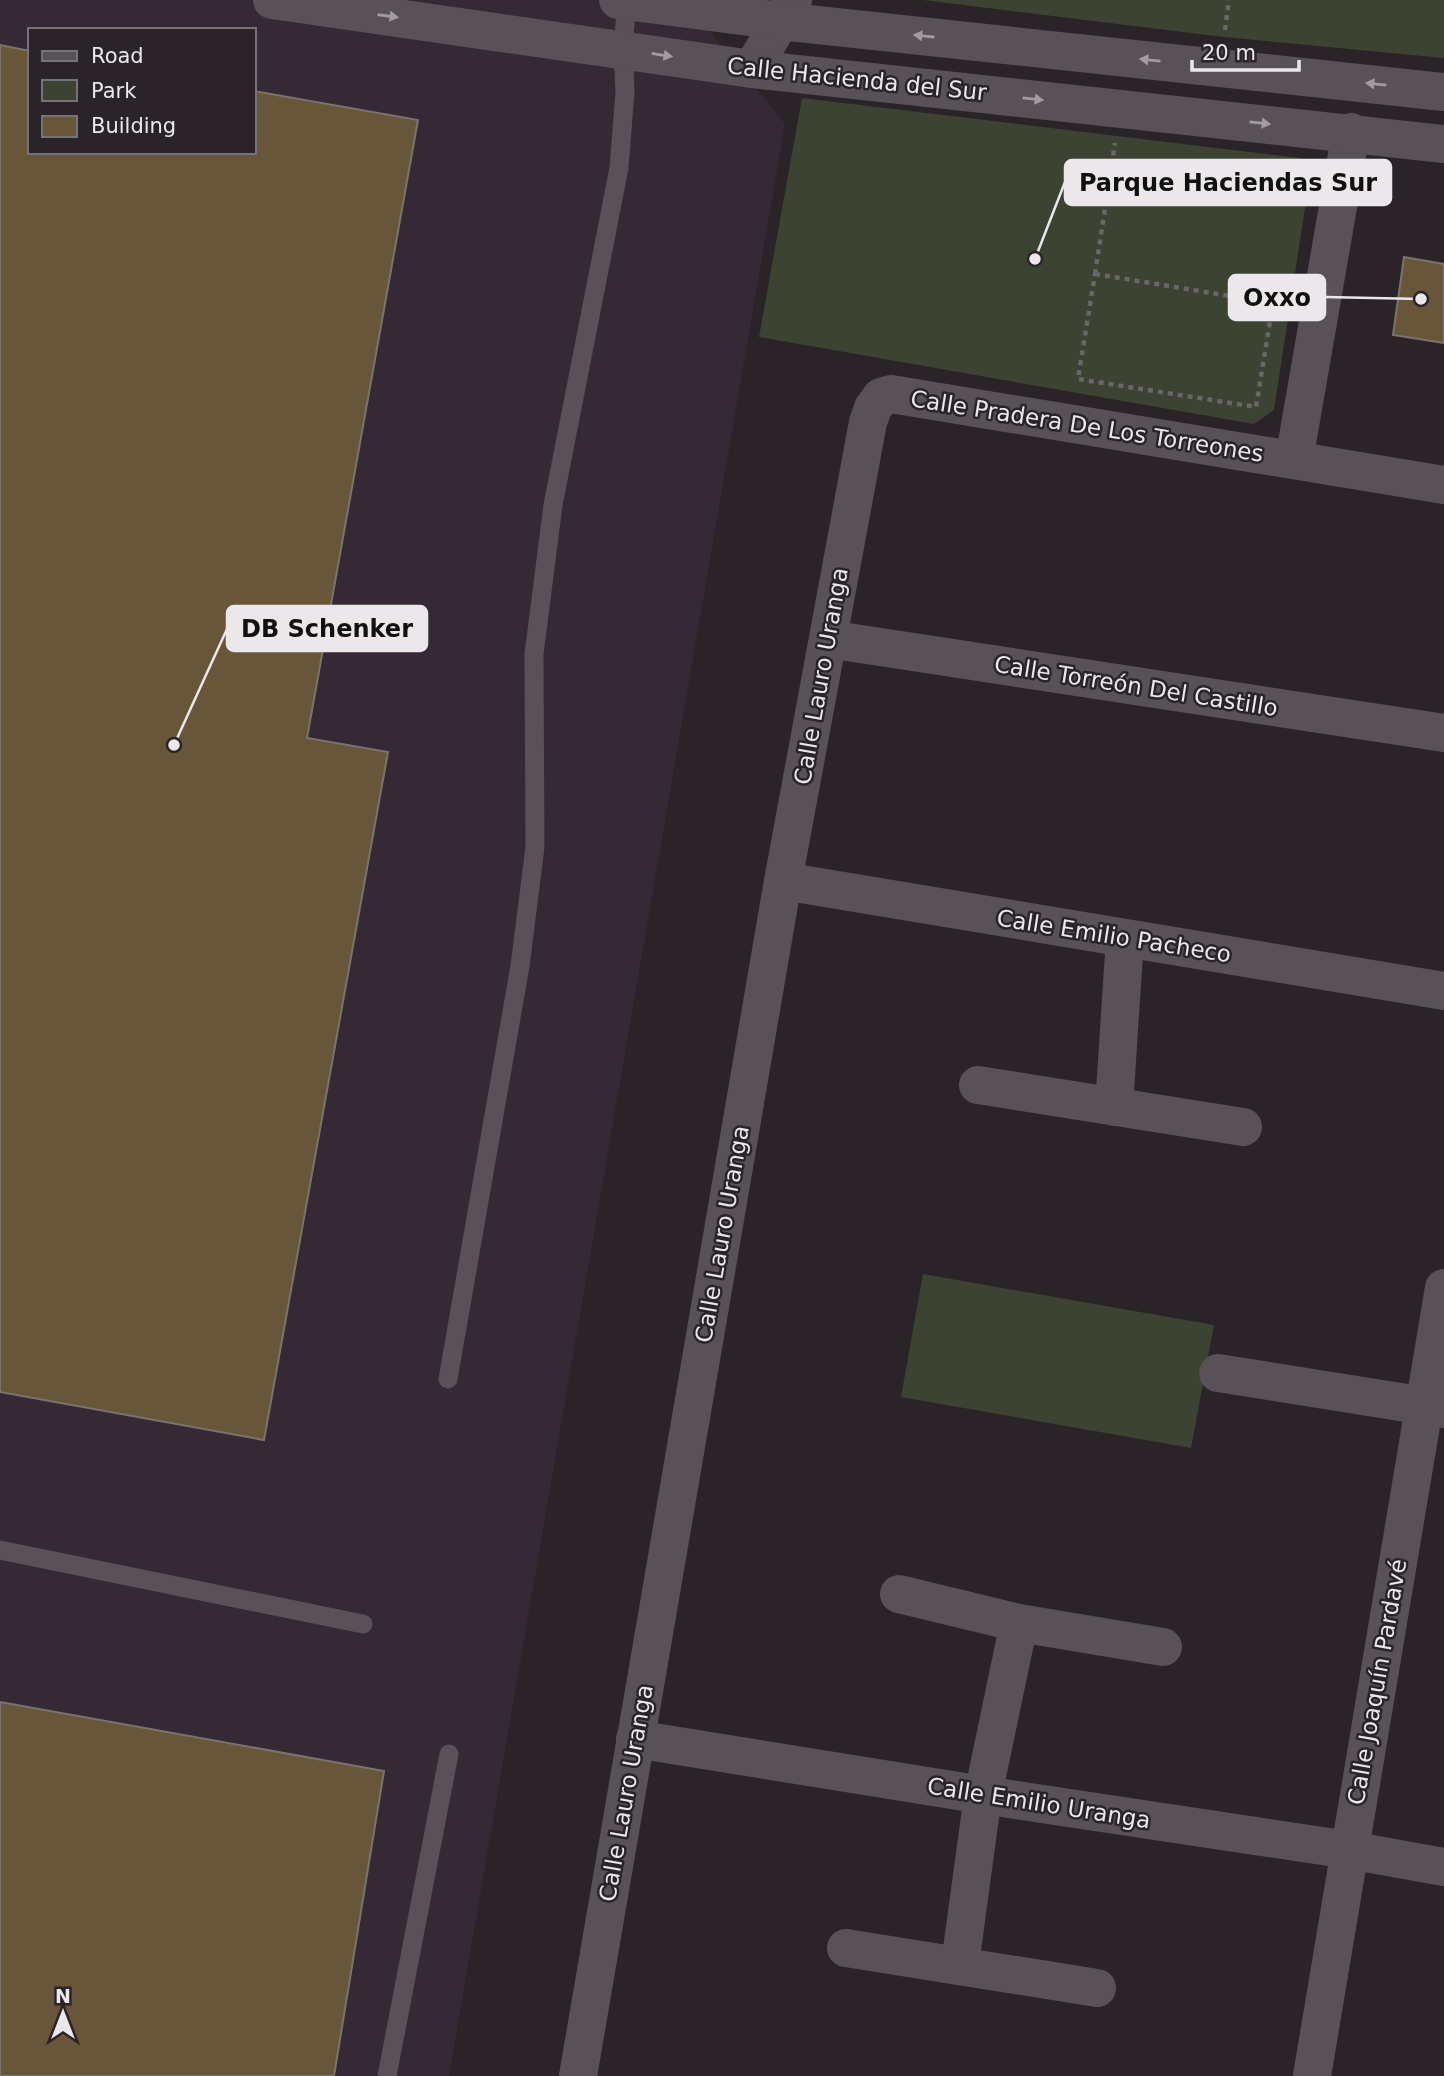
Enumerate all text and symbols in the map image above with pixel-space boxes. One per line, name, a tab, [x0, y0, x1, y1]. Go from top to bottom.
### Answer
one-way arrow	[377, 11, 399, 22]
legend	[28, 28, 256, 154]
scale bar	[1192, 28, 1299, 72]
one-way arrow	[913, 30, 935, 41]
text: 20 m	[1202, 41, 1256, 65]
text: Road	[91, 44, 144, 68]
one-way arrow	[651, 50, 673, 61]
street label: Calle Hacienda del Sur	[726, 52, 989, 106]
one-way arrow	[1139, 54, 1161, 65]
text: Park	[91, 79, 137, 103]
one-way arrow	[1365, 79, 1387, 90]
one-way arrow	[1023, 94, 1045, 105]
text: Building	[91, 114, 176, 138]
one-way arrow	[1249, 117, 1271, 128]
callout: Parque Haciendas Sur	[1065, 160, 1391, 205]
text: Parque Haciendas Sur	[1079, 169, 1377, 197]
callout: Oxxo	[1229, 275, 1325, 320]
text: Oxxo	[1243, 284, 1311, 312]
street label: Calle Pradera De Los Torreones	[909, 385, 1265, 467]
street label: Calle Lauro Uranga	[789, 565, 853, 787]
callout: DB Schenker	[227, 606, 427, 651]
text: DB Schenker	[241, 615, 413, 643]
street label: Calle Torreón Del Castillo	[992, 651, 1280, 721]
street label: Calle Emilio Pacheco	[995, 905, 1233, 967]
street label: Calle Lauro Uranga	[690, 1123, 754, 1345]
street label: Calle Joaquín Pardavé	[1343, 1557, 1411, 1807]
street label: Calle Lauro Uranga	[594, 1682, 658, 1904]
street label: Calle Emilio Uranga	[926, 1773, 1152, 1833]
north arrow	[28, 1978, 98, 2048]
text: N	[55, 1985, 71, 2007]

